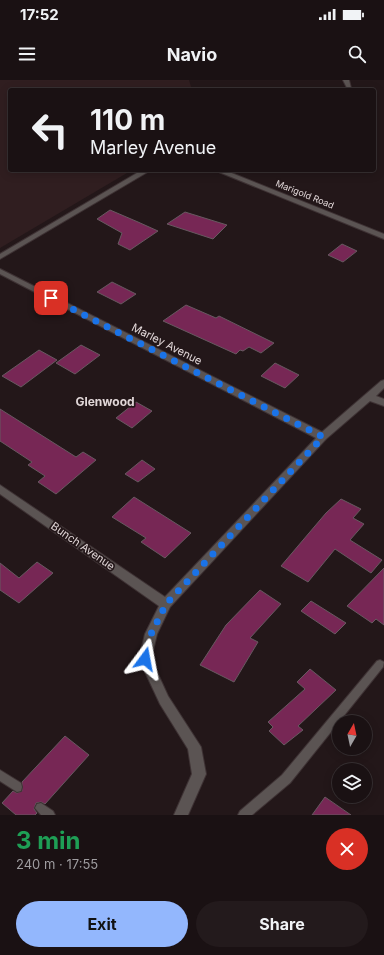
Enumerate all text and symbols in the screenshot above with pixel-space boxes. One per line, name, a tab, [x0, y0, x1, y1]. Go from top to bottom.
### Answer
text: 17:52	[20, 5, 59, 24]
icon: menu	[16, 43, 38, 65]
icon: search	[346, 43, 368, 65]
text: Navio	[167, 44, 217, 65]
text: 110 m	[90, 103, 165, 137]
icon: left	[24, 104, 76, 156]
text: Marley Avenue	[90, 137, 216, 158]
street label: Marigold Road	[274, 177, 336, 211]
pin	[34, 281, 68, 315]
icon: arrive	[40, 287, 62, 309]
street label: Marley Avenue	[129, 320, 205, 368]
district label: Glenwood	[75, 394, 135, 409]
street label: Bunch Avenue	[48, 519, 118, 573]
position arrow	[124, 638, 166, 680]
north arrow	[332, 715, 372, 755]
map controls	[332, 715, 372, 803]
button: layers	[332, 763, 372, 803]
text: 3 min	[16, 826, 81, 855]
button: close	[326, 828, 368, 870]
text: 240 m · 17:55	[16, 856, 98, 872]
button: Exit	[16, 901, 188, 947]
button: Share	[196, 901, 368, 947]

